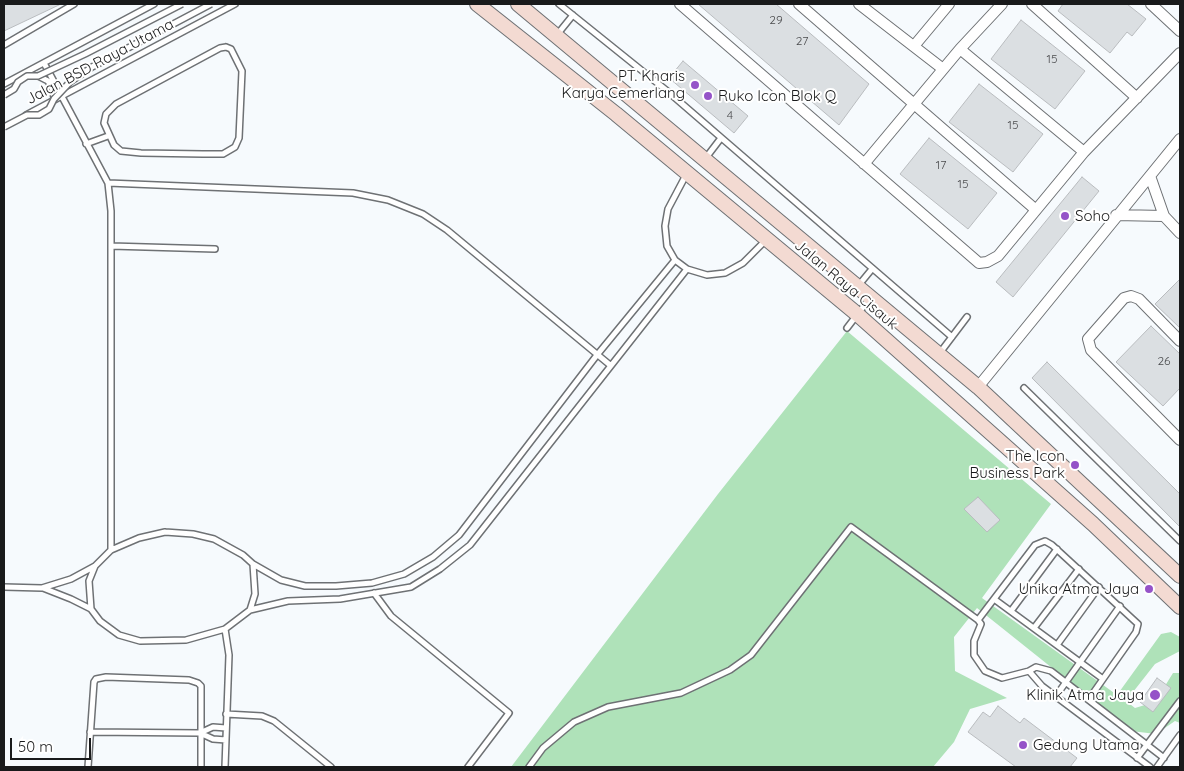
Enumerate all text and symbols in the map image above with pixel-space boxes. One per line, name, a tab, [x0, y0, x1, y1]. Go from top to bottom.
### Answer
house number: 29	[769, 13, 783, 27]
street label: Jalan BSD Raya Utama	[23, 15, 177, 109]
house number: 27	[796, 34, 808, 48]
house number: 15	[1047, 52, 1057, 66]
place label: PT. Kharis Karya Cemerlang	[562, 67, 685, 102]
marker: PT. Kharis Karya Cemerlang	[689, 79, 701, 91]
place label: Ruko Icon Blok Q	[718, 87, 836, 105]
marker: Ruko Icon Blok Q	[702, 90, 714, 102]
house number: 4	[727, 108, 733, 122]
house number: 15	[1008, 118, 1018, 132]
house number: 17	[936, 158, 946, 172]
house number: 15	[958, 177, 968, 191]
place label: Soho	[1075, 207, 1110, 225]
marker: Soho	[1059, 210, 1071, 222]
street label: Jalan Raya Cisauk	[791, 236, 901, 334]
house number: 26	[1157, 354, 1171, 368]
place label: The Icon Business Park	[969, 447, 1065, 482]
marker: The Icon Business Park	[1069, 459, 1081, 471]
place label: Unika Atma Jaya	[1018, 580, 1139, 598]
marker: Unika Atma Jaya	[1143, 583, 1155, 595]
place label: Klinik Atma Jaya	[1026, 686, 1144, 704]
marker: Klinik Atma Jaya	[1148, 688, 1162, 702]
scale bar	[12, 728, 94, 760]
place label: Gedung Utama	[1033, 736, 1140, 754]
text: 50 m	[18, 737, 53, 756]
marker: Gedung Utama	[1017, 739, 1029, 751]

